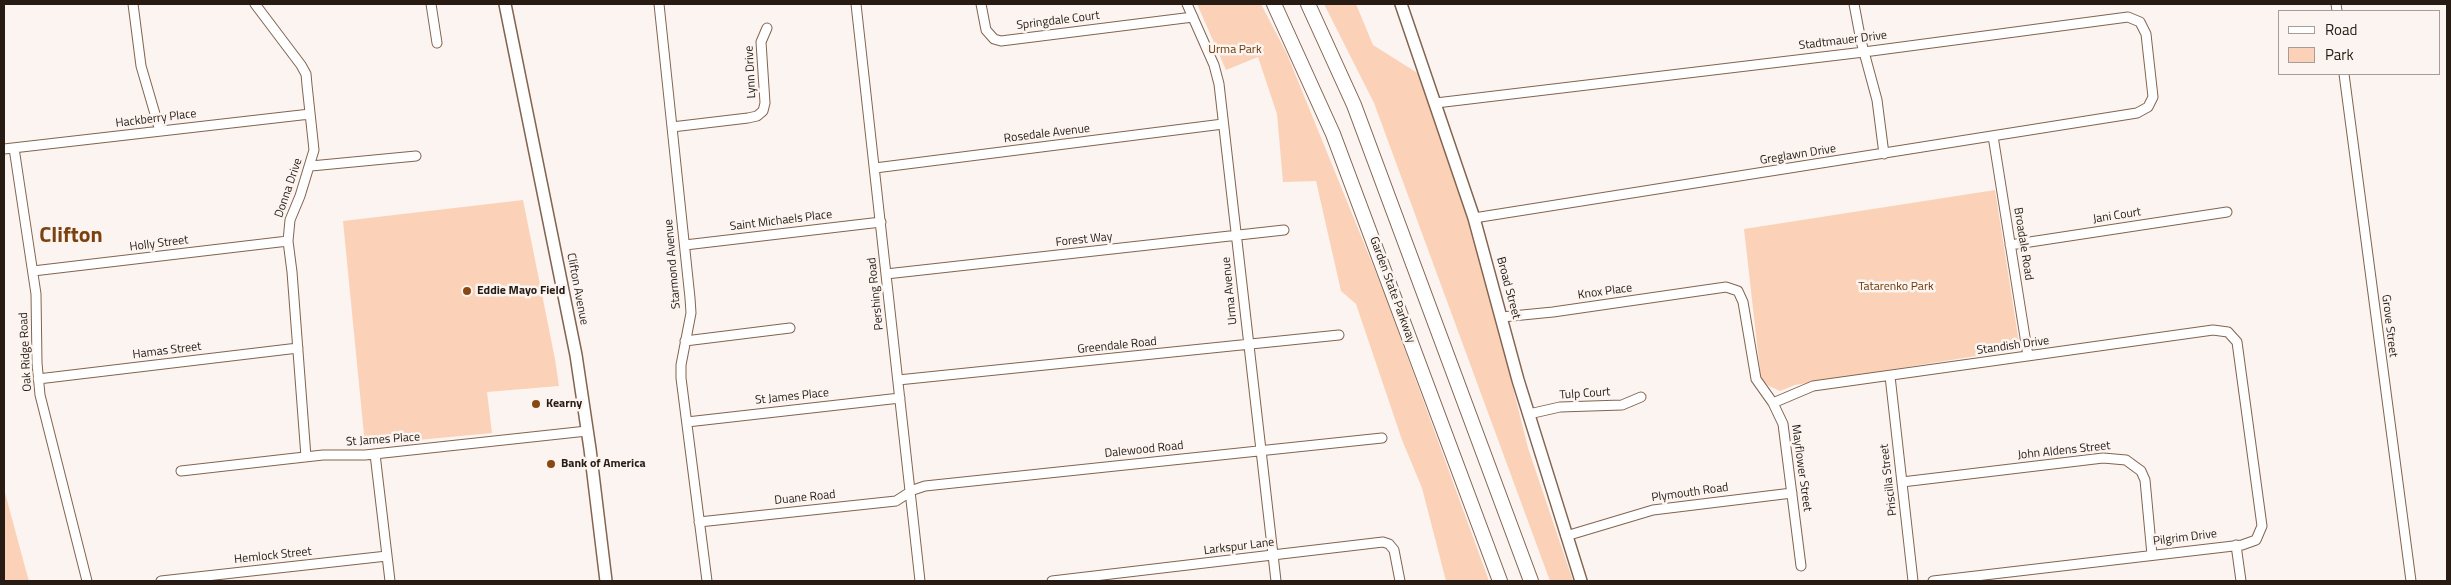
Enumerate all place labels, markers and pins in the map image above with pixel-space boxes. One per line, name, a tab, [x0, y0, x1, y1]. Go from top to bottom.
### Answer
place label: Eddie Mayo Field	[477, 284, 565, 298]
marker: Eddie Mayo Field	[461, 285, 473, 297]
place label: Kearny	[546, 397, 582, 411]
marker: Kearny	[530, 398, 542, 410]
place label: Bank of America	[561, 457, 646, 471]
marker: Bank of America	[545, 458, 557, 470]

